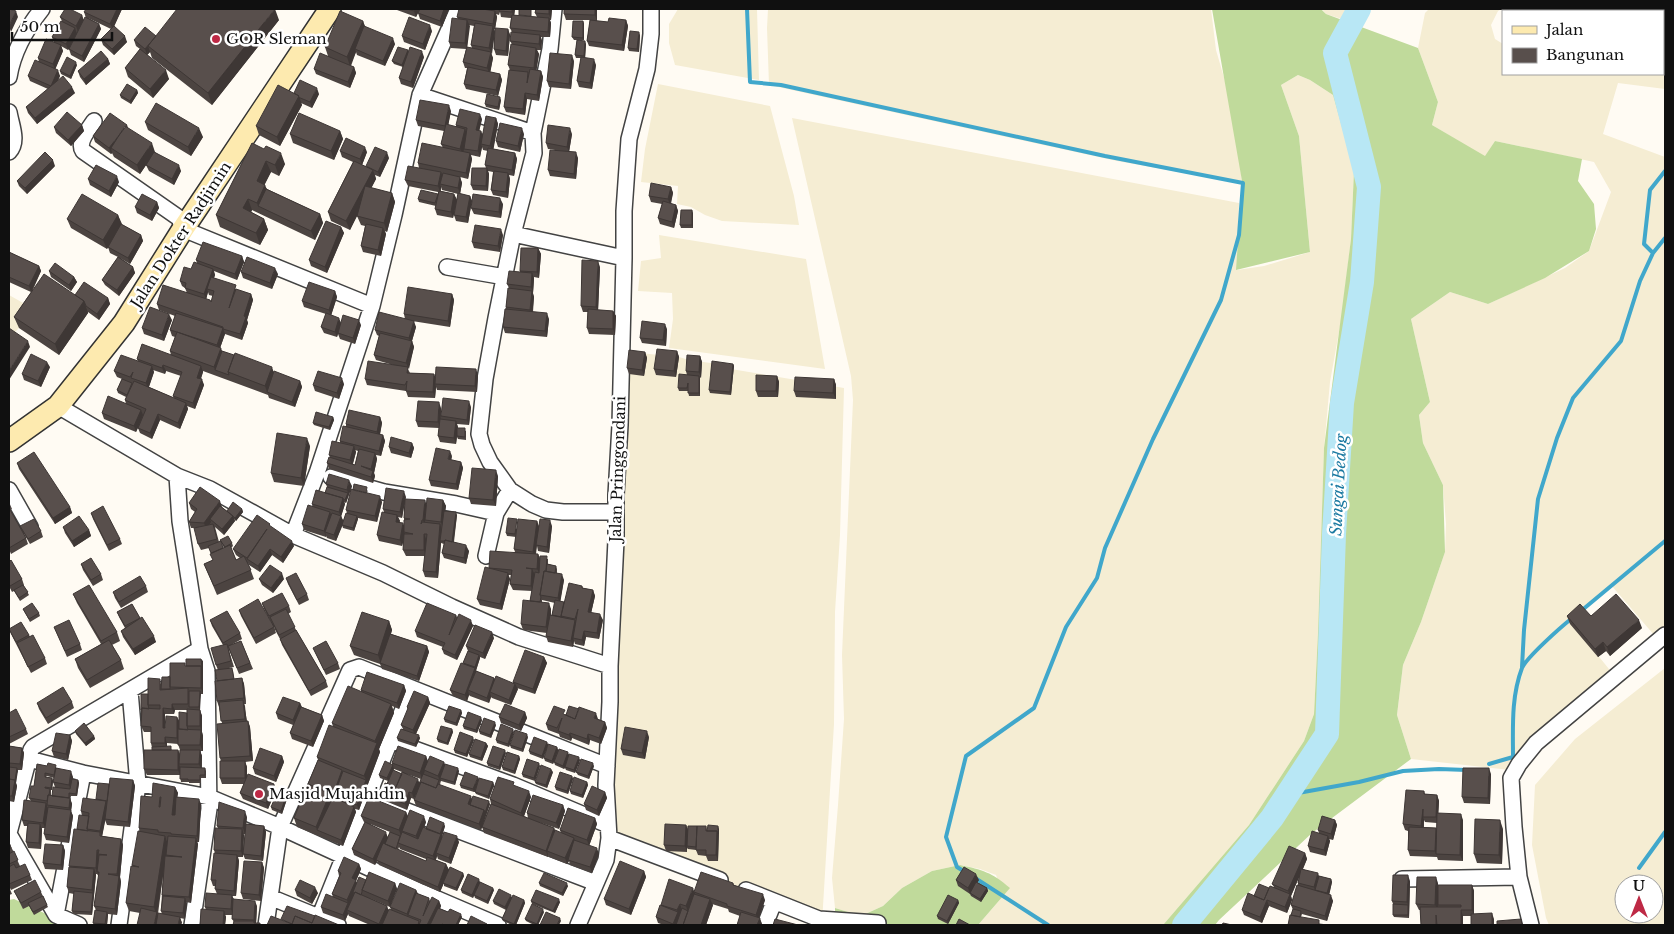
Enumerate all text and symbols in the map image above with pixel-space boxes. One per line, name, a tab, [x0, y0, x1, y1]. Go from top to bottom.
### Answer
scale bar	[12, 10, 112, 42]
legend	[1502, 10, 1664, 75]
text: 50 m	[20, 17, 60, 36]
text: Jalan	[1544, 20, 1583, 39]
place label: GOR Sleman	[226, 29, 327, 48]
marker: GOR Sleman	[210, 33, 222, 45]
text: Bangunan	[1546, 45, 1624, 64]
street label: Jalan Dokter Radjimin	[125, 158, 235, 313]
street label: Jalan Pringgondani	[605, 396, 630, 544]
water label: Sungai Bedog	[1325, 432, 1351, 536]
place label: Masjid Mujahidin	[269, 784, 405, 803]
marker: Masjid Mujahidin	[253, 788, 265, 800]
north arrow	[1614, 874, 1664, 924]
text: U	[1633, 877, 1646, 895]

